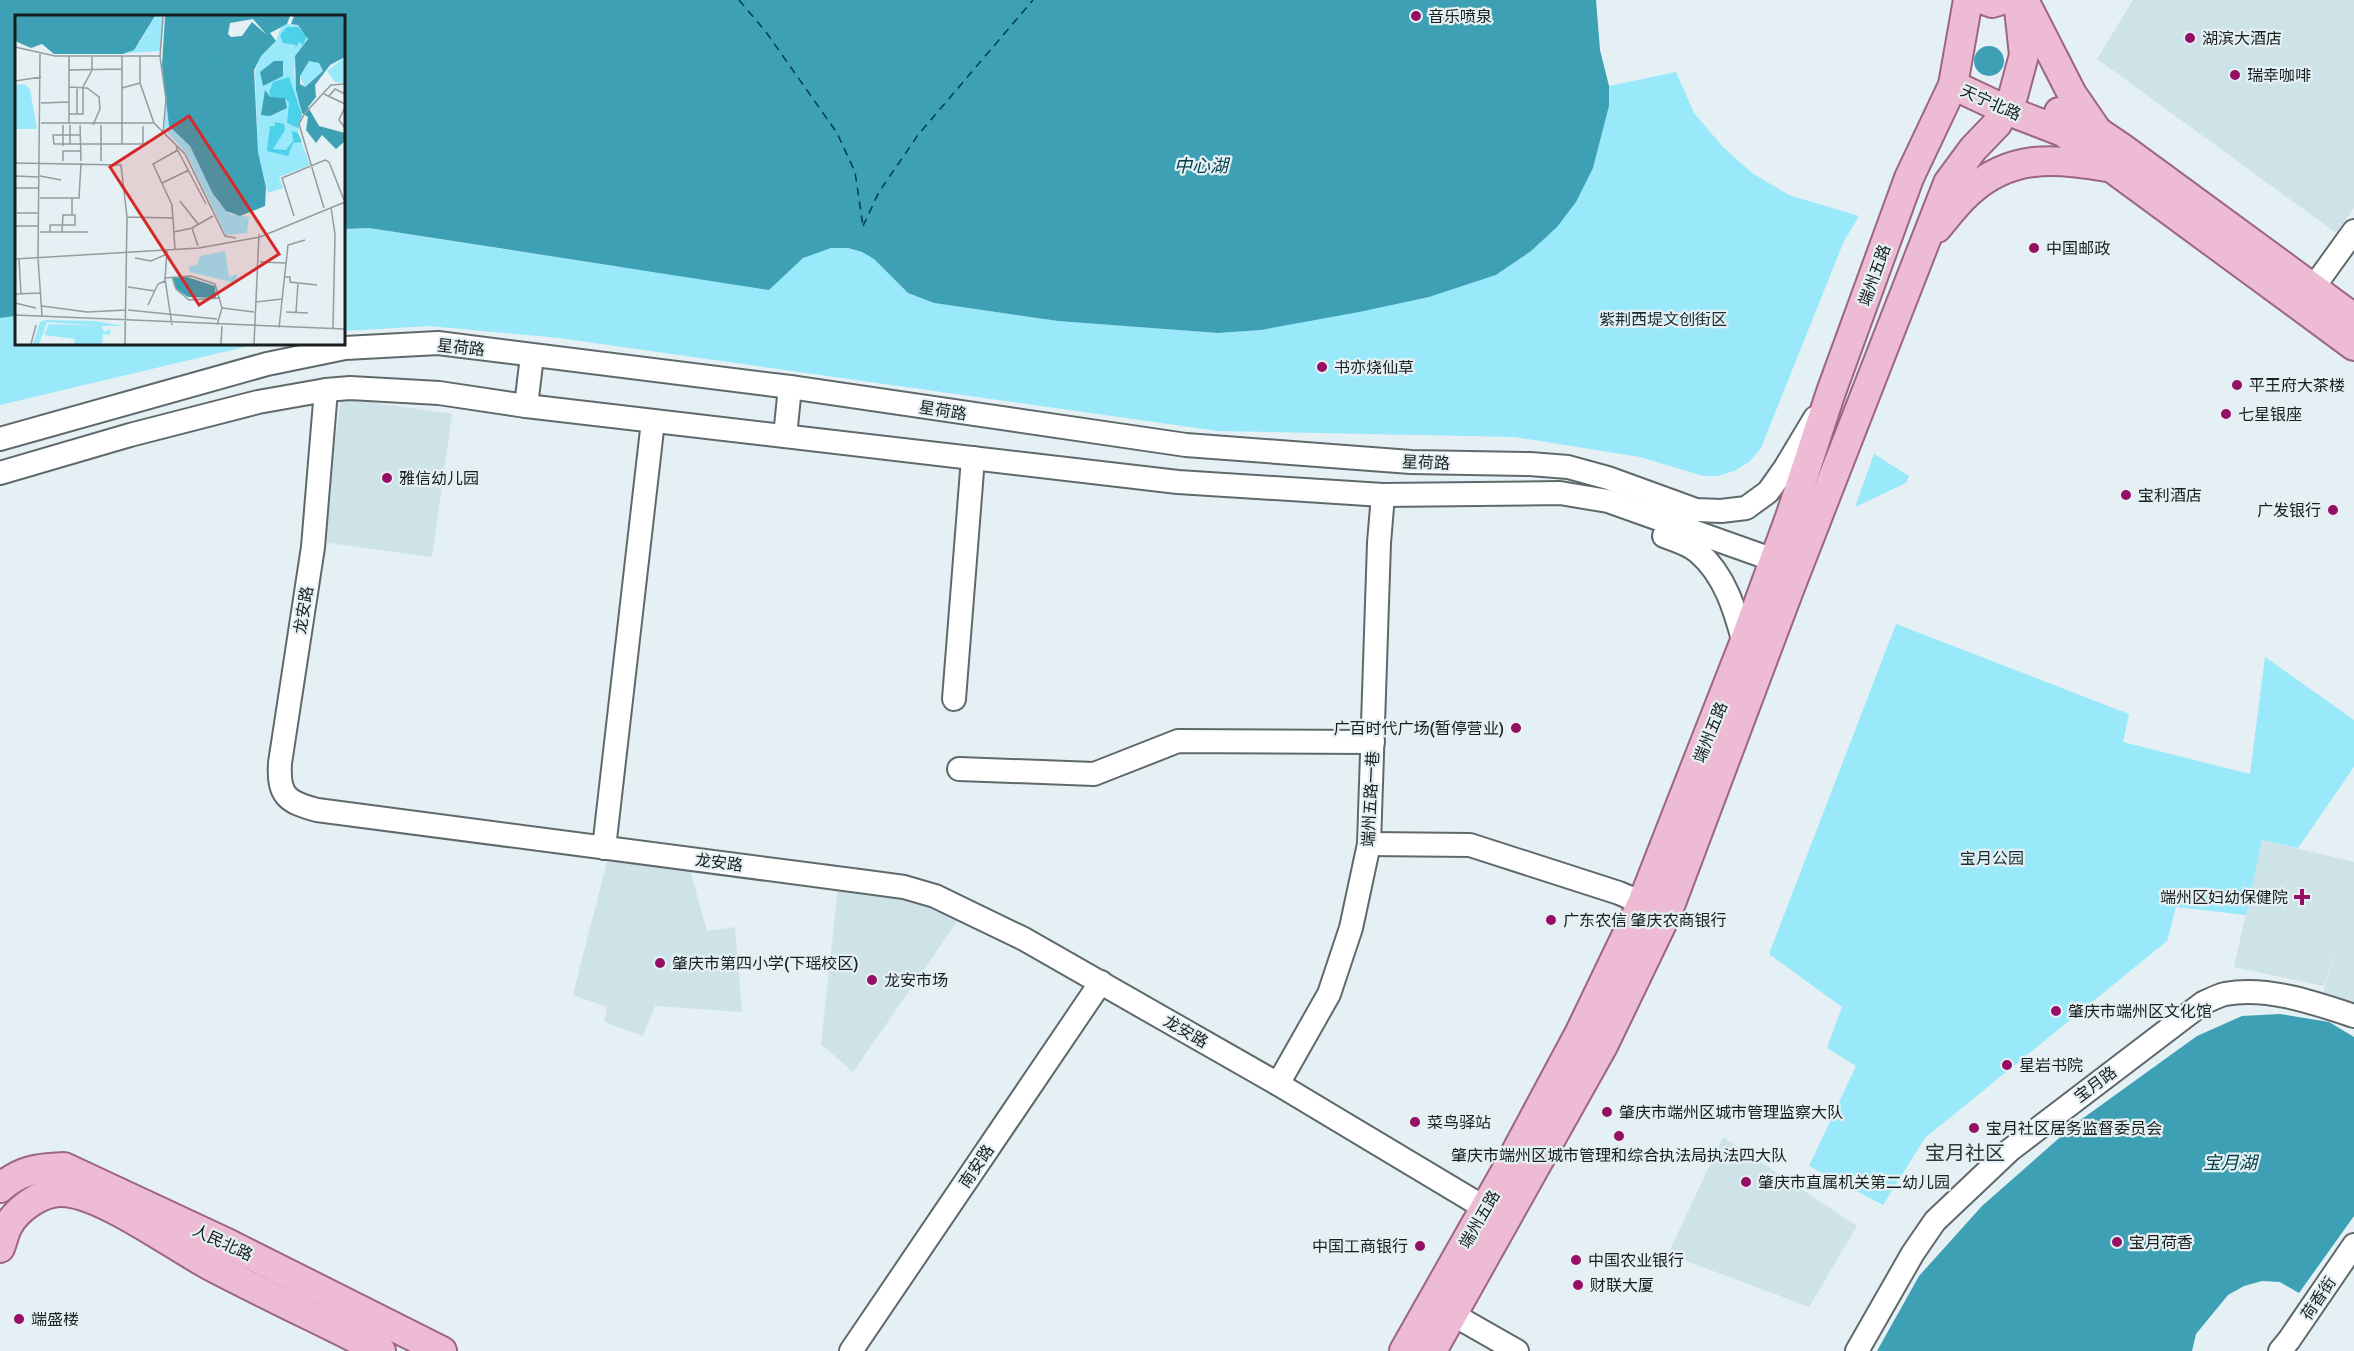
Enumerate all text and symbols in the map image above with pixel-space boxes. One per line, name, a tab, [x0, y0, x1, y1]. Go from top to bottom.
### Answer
place label: 音乐喷泉	[1428, 7, 1492, 27]
marker: 音乐喷泉	[1409, 9, 1423, 23]
inset map	[15, 15, 345, 345]
place label: 湖滨大酒店	[2202, 29, 2282, 49]
marker: 湖滨大酒店	[2183, 31, 2197, 45]
place label: 瑞幸咖啡	[2247, 66, 2311, 86]
marker: 瑞幸咖啡	[2228, 68, 2242, 82]
street label: 天宁北路	[1957, 81, 2024, 125]
water label: 中心湖	[1174, 155, 1231, 177]
place label: 中国邮政	[2046, 239, 2110, 259]
marker: 中国邮政	[2027, 241, 2041, 255]
street label: 端州五路	[1855, 242, 1895, 309]
park label: 紫荆西堤文创街区	[1599, 310, 1727, 330]
street label: 星荷路	[436, 336, 486, 360]
place label: 书亦烧仙草	[1334, 358, 1414, 378]
marker: 书亦烧仙草	[1315, 360, 1329, 374]
place label: 平王府大茶楼	[2249, 376, 2345, 396]
marker: 平王府大茶楼	[2230, 378, 2244, 392]
street label: 星荷路	[918, 397, 968, 425]
place label: 七星银座	[2238, 405, 2302, 425]
marker: 七星银座	[2219, 407, 2233, 421]
street label: 星荷路	[1402, 452, 1450, 474]
place label: 雅信幼儿园	[399, 469, 479, 489]
marker: 雅信幼儿园	[380, 471, 394, 485]
place label: 宝利酒店	[2138, 486, 2202, 506]
marker: 宝利酒店	[2119, 488, 2133, 502]
place label: 广发银行	[2257, 501, 2321, 521]
marker: 广发银行	[2326, 503, 2340, 517]
street label: 龙安路	[290, 585, 318, 635]
street label: 端州五路	[1690, 699, 1732, 766]
place label: 广百时代广场(暂停营业)	[1333, 719, 1504, 739]
marker: 广百时代广场(暂停营业)	[1509, 721, 1523, 735]
street label: 端州五路一巷	[1358, 751, 1383, 848]
park label: 宝月公园	[1960, 849, 2024, 869]
street label: 龙安路	[694, 850, 744, 876]
place label: 端州区妇幼保健院	[2160, 888, 2288, 908]
marker: 端州区妇幼保健院	[2293, 888, 2311, 906]
place label: 广东农信 肇庆农商银行	[1563, 911, 1727, 931]
marker: 广东农信 肇庆农商银行	[1544, 913, 1558, 927]
place label: 肇庆市第四小学(下瑶校区)	[672, 954, 859, 974]
marker: 肇庆市第四小学(下瑶校区)	[653, 956, 667, 970]
place label: 龙安市场	[884, 971, 948, 991]
marker: 龙安市场	[865, 973, 879, 987]
place label: 肇庆市端州区文化馆	[2068, 1002, 2212, 1022]
marker: 肇庆市端州区文化馆	[2049, 1004, 2063, 1018]
street label: 龙安路	[1160, 1011, 1211, 1053]
place label: 星岩书院	[2019, 1056, 2083, 1076]
marker: 星岩书院	[2000, 1058, 2014, 1072]
street label: 宝月路	[2070, 1062, 2121, 1107]
place label: 肇庆市端州区城市管理监察大队	[1619, 1103, 1843, 1123]
marker: 肇庆市端州区城市管理监察大队	[1600, 1105, 1614, 1119]
place label: 菜鸟驿站	[1427, 1113, 1491, 1133]
marker: 菜鸟驿站	[1408, 1115, 1422, 1129]
place label: 宝月社区居务监督委员会	[1986, 1119, 2162, 1139]
marker: 宝月社区居务监督委员会	[1967, 1121, 1981, 1135]
marker: 肇庆市端州区城市管理和综合执法局执法四大队	[1612, 1129, 1626, 1143]
street label: 南安路	[955, 1141, 999, 1192]
district label: 宝月社区	[1925, 1141, 2005, 1166]
place label: 肇庆市端州区城市管理和综合执法局执法四大队	[1451, 1146, 1787, 1166]
water label: 宝月湖	[2203, 1152, 2260, 1174]
place label: 肇庆市直属机关第二幼儿园	[1758, 1173, 1950, 1193]
marker: 肇庆市直属机关第二幼儿园	[1739, 1175, 1753, 1189]
street label: 端州五路	[1455, 1187, 1505, 1252]
street label: 人民北路	[189, 1220, 256, 1265]
place label: 宝月荷香	[2129, 1233, 2193, 1253]
marker: 宝月荷香	[2110, 1235, 2124, 1249]
place label: 中国工商银行	[1312, 1237, 1408, 1257]
marker: 中国工商银行	[1413, 1239, 1427, 1253]
place label: 中国农业银行	[1588, 1251, 1684, 1271]
marker: 中国农业银行	[1569, 1253, 1583, 1267]
street label: 荷香街	[2297, 1273, 2341, 1324]
place label: 财联大厦	[1590, 1276, 1654, 1296]
marker: 财联大厦	[1571, 1278, 1585, 1292]
place label: 端盛楼	[31, 1310, 79, 1330]
marker: 端盛楼	[12, 1312, 26, 1326]

